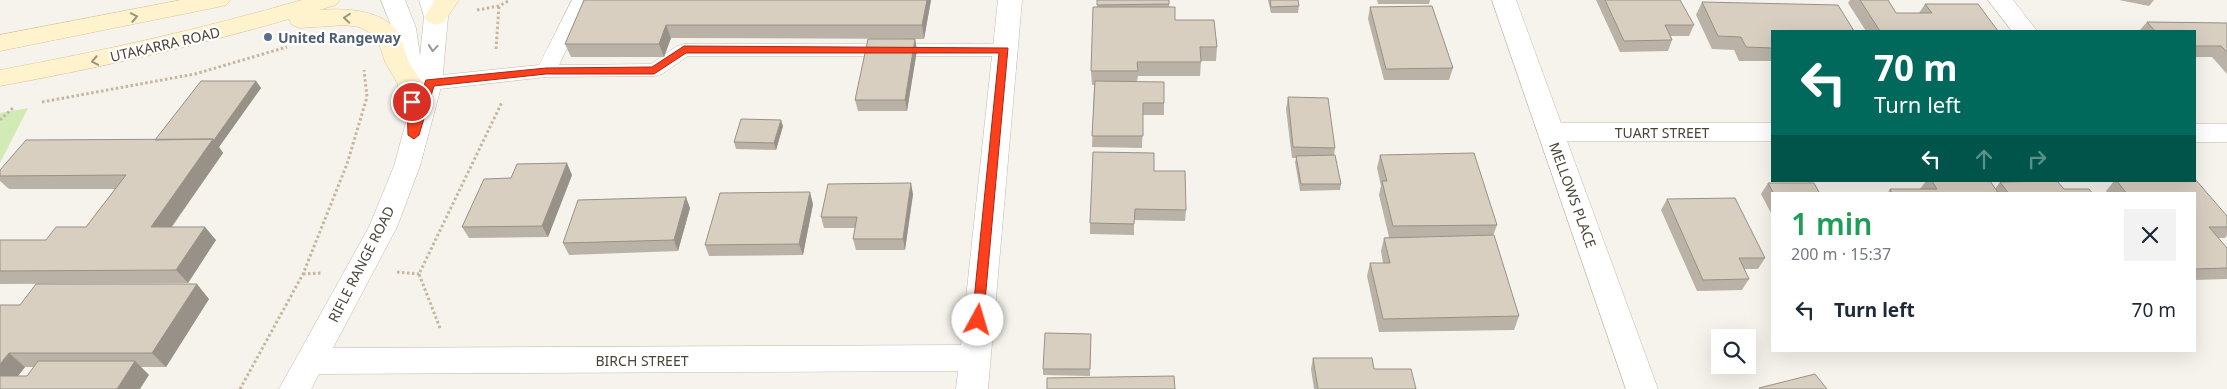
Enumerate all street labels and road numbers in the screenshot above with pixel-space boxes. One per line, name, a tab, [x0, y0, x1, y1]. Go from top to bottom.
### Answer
street label: UTAKARRA ROAD	[108, 22, 222, 66]
street label: TUART STREET	[1615, 123, 1709, 142]
street label: MELLOWS PLACE	[1545, 140, 1601, 250]
street label: RIFLE RANGE ROAD	[323, 203, 399, 325]
street label: BIRCH STREET	[596, 351, 689, 370]

